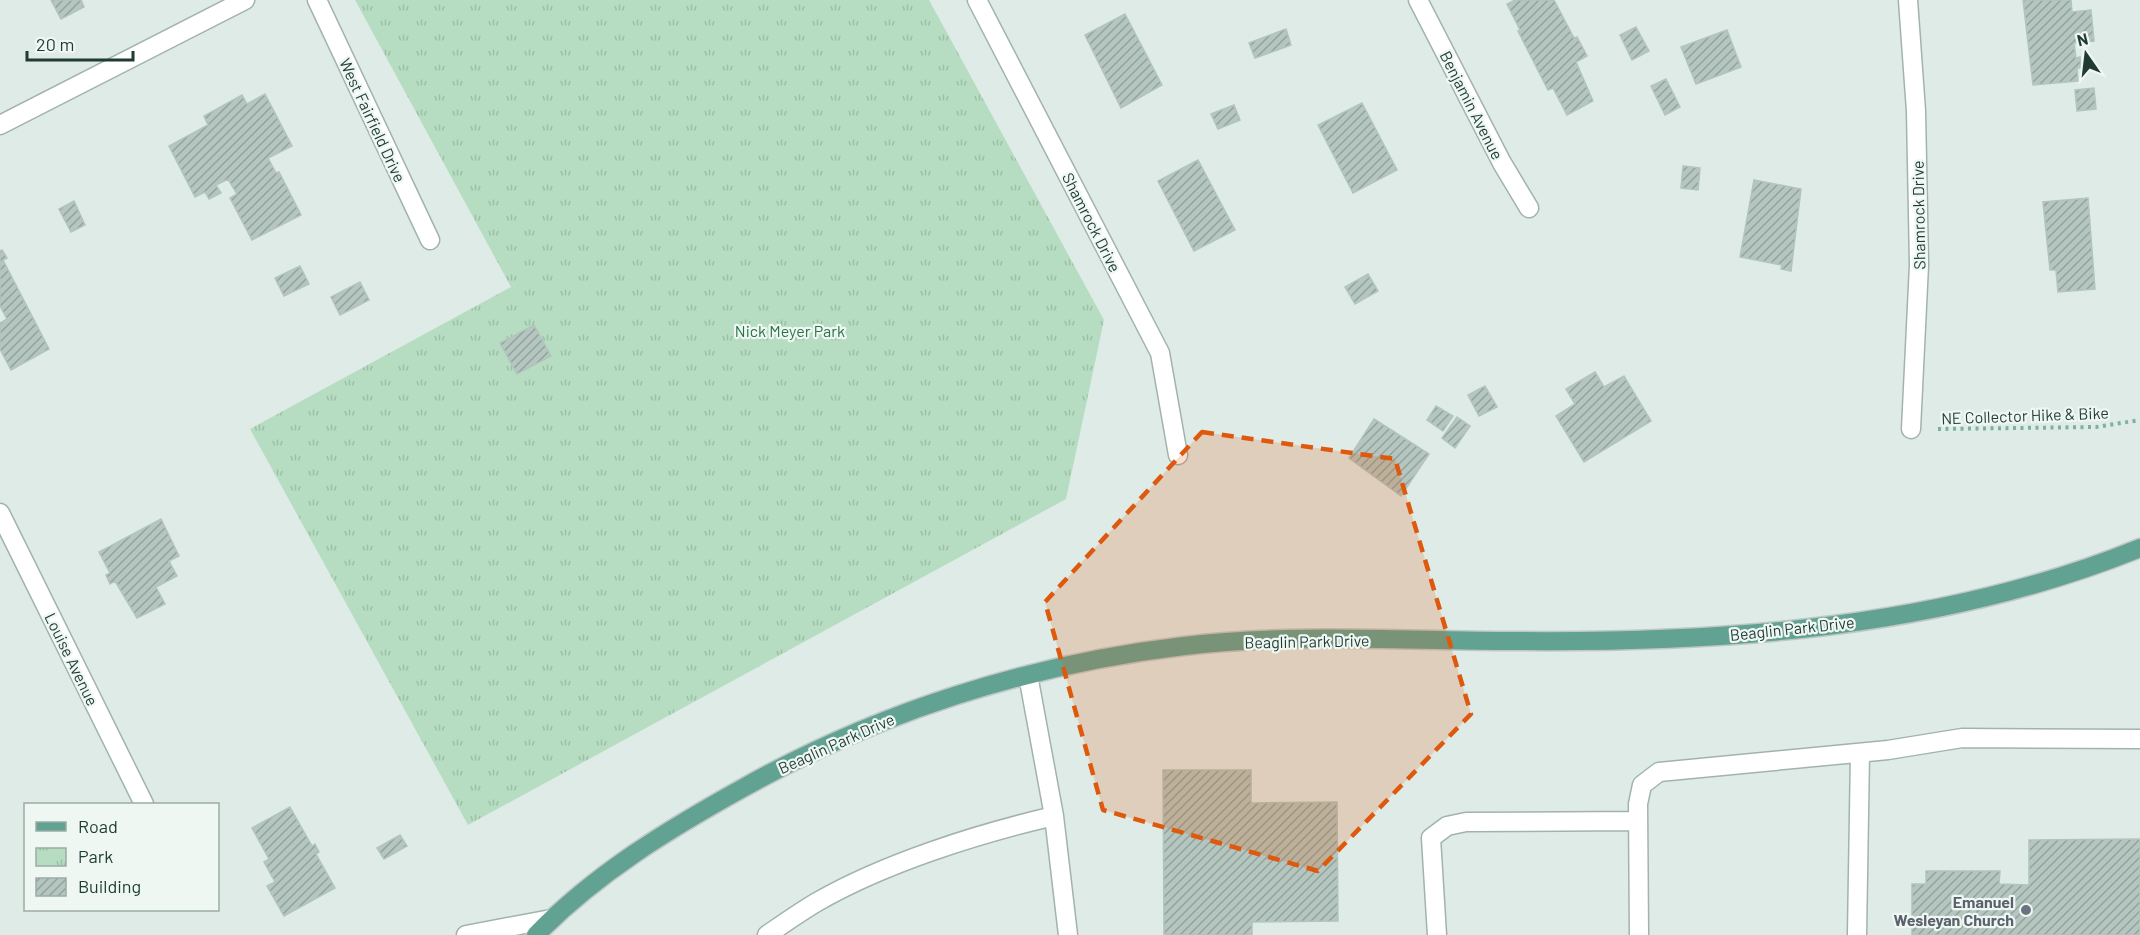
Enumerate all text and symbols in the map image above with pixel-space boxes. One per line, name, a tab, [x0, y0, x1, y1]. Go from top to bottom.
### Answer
scale bar	[27, 24, 134, 62]
north arrow	[2056, 24, 2116, 84]
text: N	[2075, 28, 2090, 49]
text: 20 m	[36, 33, 74, 55]
street label: Benjamin Avenue	[1436, 48, 1508, 162]
street label: West Fairfield Drive	[336, 55, 410, 185]
street label: Shamrock Drive	[1908, 160, 1928, 270]
street label: Shamrock Drive	[1059, 169, 1125, 275]
park label: Nick Meyer Park	[735, 321, 845, 340]
street label: NE Collector Hike & Bike	[1941, 403, 2109, 427]
street label: Louise Avenue	[41, 610, 103, 708]
street label: Beaglin Park Drive	[1729, 612, 1855, 644]
street label: Beaglin Park Drive	[1244, 630, 1370, 652]
street label: Beaglin Park Drive	[775, 709, 897, 777]
legend	[24, 803, 219, 911]
text: Road	[78, 815, 118, 837]
text: Park	[78, 845, 113, 867]
text: Building	[78, 875, 141, 897]
place label: Emanuel Wesleyan Church	[1894, 892, 2014, 929]
marker: Emanuel Wesleyan Church	[2019, 903, 2033, 917]

